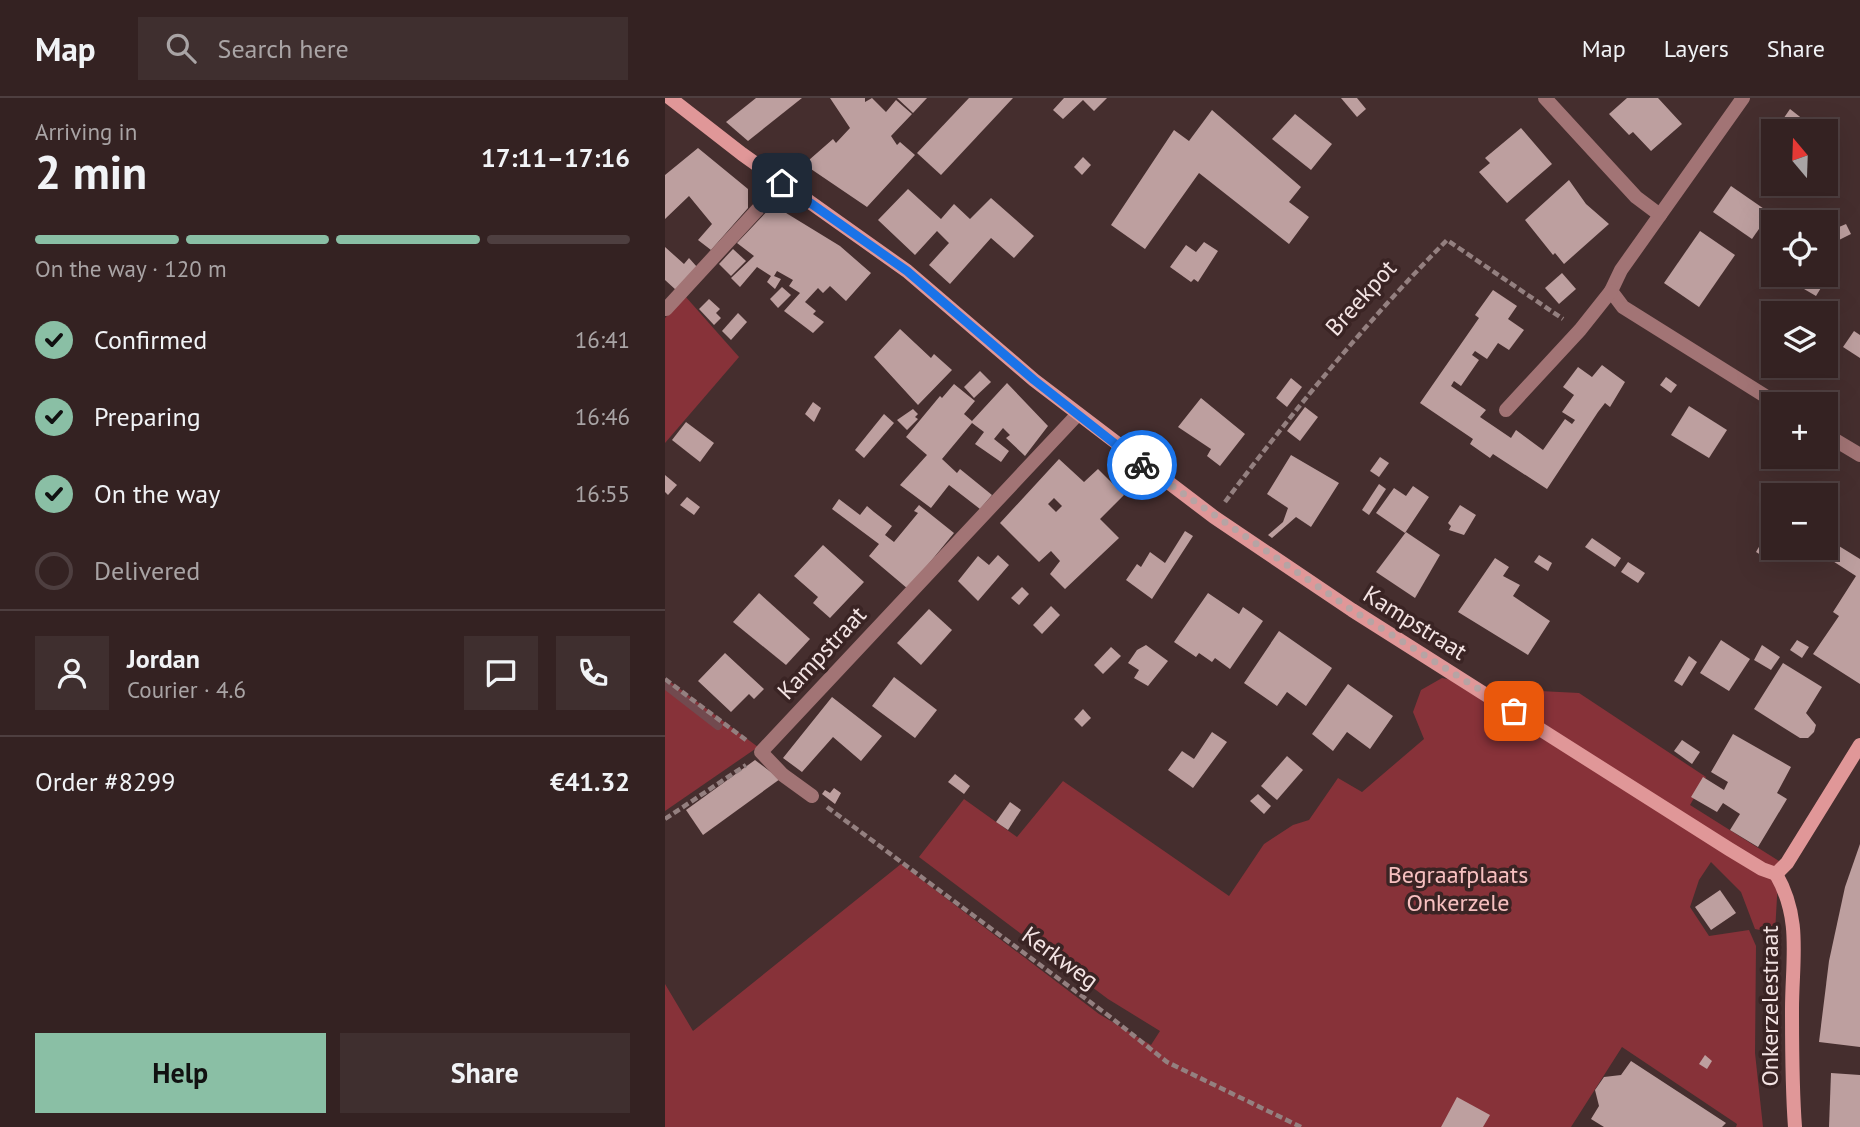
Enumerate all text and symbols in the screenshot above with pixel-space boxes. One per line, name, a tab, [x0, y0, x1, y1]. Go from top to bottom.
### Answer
search box	[138, 17, 628, 80]
text: Map	[35, 27, 96, 70]
icon: search	[162, 29, 200, 67]
text: Search here	[218, 32, 349, 65]
text: Map	[1582, 33, 1626, 64]
text: Layers	[1664, 33, 1729, 64]
text: Share	[1767, 33, 1825, 64]
text: Arriving in	[35, 117, 137, 146]
north arrow	[1761, 119, 1837, 196]
map controls	[1761, 119, 1838, 560]
text: 17:11–17:16	[481, 141, 630, 174]
text: 2 min	[35, 142, 147, 202]
pin	[752, 153, 812, 213]
icon: home	[763, 164, 801, 202]
button: locate	[1761, 210, 1838, 287]
street label: Breekpot	[1318, 253, 1403, 342]
text: On the way · 120 m	[35, 254, 227, 283]
button: layers	[1761, 301, 1838, 378]
icon: check	[35, 321, 73, 359]
text: Confirmed	[94, 323, 207, 356]
text: 16:41	[575, 325, 630, 354]
button: +	[1761, 392, 1838, 469]
icon: check	[35, 398, 73, 436]
text: Preparing	[94, 400, 201, 433]
text: 16:46	[575, 402, 630, 431]
courier	[1107, 430, 1177, 500]
icon: bike	[1123, 446, 1161, 484]
icon: check	[35, 475, 73, 513]
text: On the way	[94, 477, 220, 510]
text: 16:55	[575, 479, 630, 508]
button: −	[1761, 483, 1838, 560]
text: Delivered	[94, 554, 200, 587]
street label: Kampstraat	[1358, 579, 1473, 667]
street label: Kampstraat	[771, 599, 873, 706]
button: person	[35, 636, 109, 710]
button: chat	[464, 636, 538, 710]
button: phone	[556, 636, 630, 710]
text: Jordan	[127, 642, 200, 675]
text: Courier · 4.6	[127, 675, 246, 704]
pin	[1484, 681, 1544, 741]
icon: bag	[1495, 692, 1533, 730]
text: Order #8299	[35, 765, 175, 798]
text: €41.32	[550, 765, 630, 798]
park label: Begraafplaats Onkerzele	[1388, 859, 1528, 918]
street label: Kerkweg	[1016, 919, 1105, 996]
street label: Onkerzelestraat	[1754, 925, 1785, 1087]
button: Help	[35, 1033, 326, 1113]
button: Share	[340, 1033, 630, 1113]

